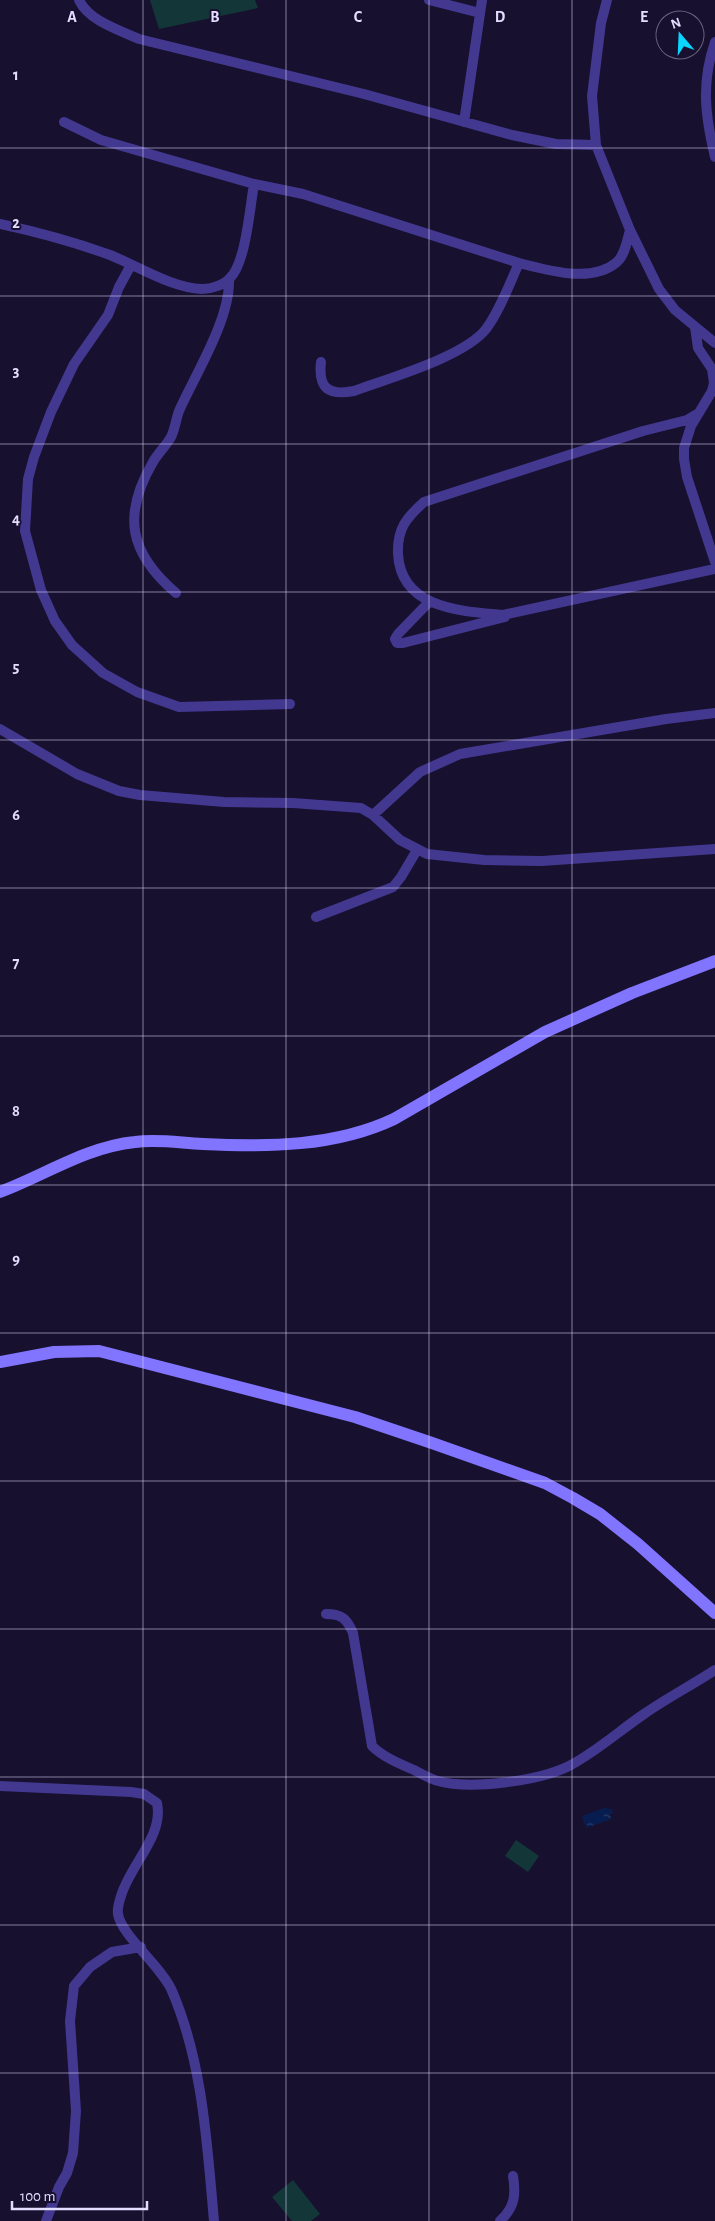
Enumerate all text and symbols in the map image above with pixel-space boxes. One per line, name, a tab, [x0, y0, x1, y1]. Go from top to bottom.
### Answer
text: A	[67, 9, 77, 25]
text: B	[210, 9, 220, 25]
text: C	[354, 9, 363, 25]
text: D	[495, 9, 506, 25]
text: E	[640, 9, 648, 25]
north arrow	[655, 10, 705, 60]
text: N	[669, 15, 683, 32]
text: 1	[13, 67, 19, 83]
text: 2	[12, 215, 20, 231]
text: 3	[13, 363, 20, 379]
text: 4	[12, 511, 20, 527]
text: 5	[13, 659, 20, 675]
text: 6	[12, 807, 20, 823]
text: 7	[13, 955, 20, 971]
text: 8	[12, 1103, 20, 1119]
text: 9	[12, 1251, 20, 1267]
scale bar	[12, 2178, 148, 2210]
text: 100 m	[20, 2189, 55, 2204]

